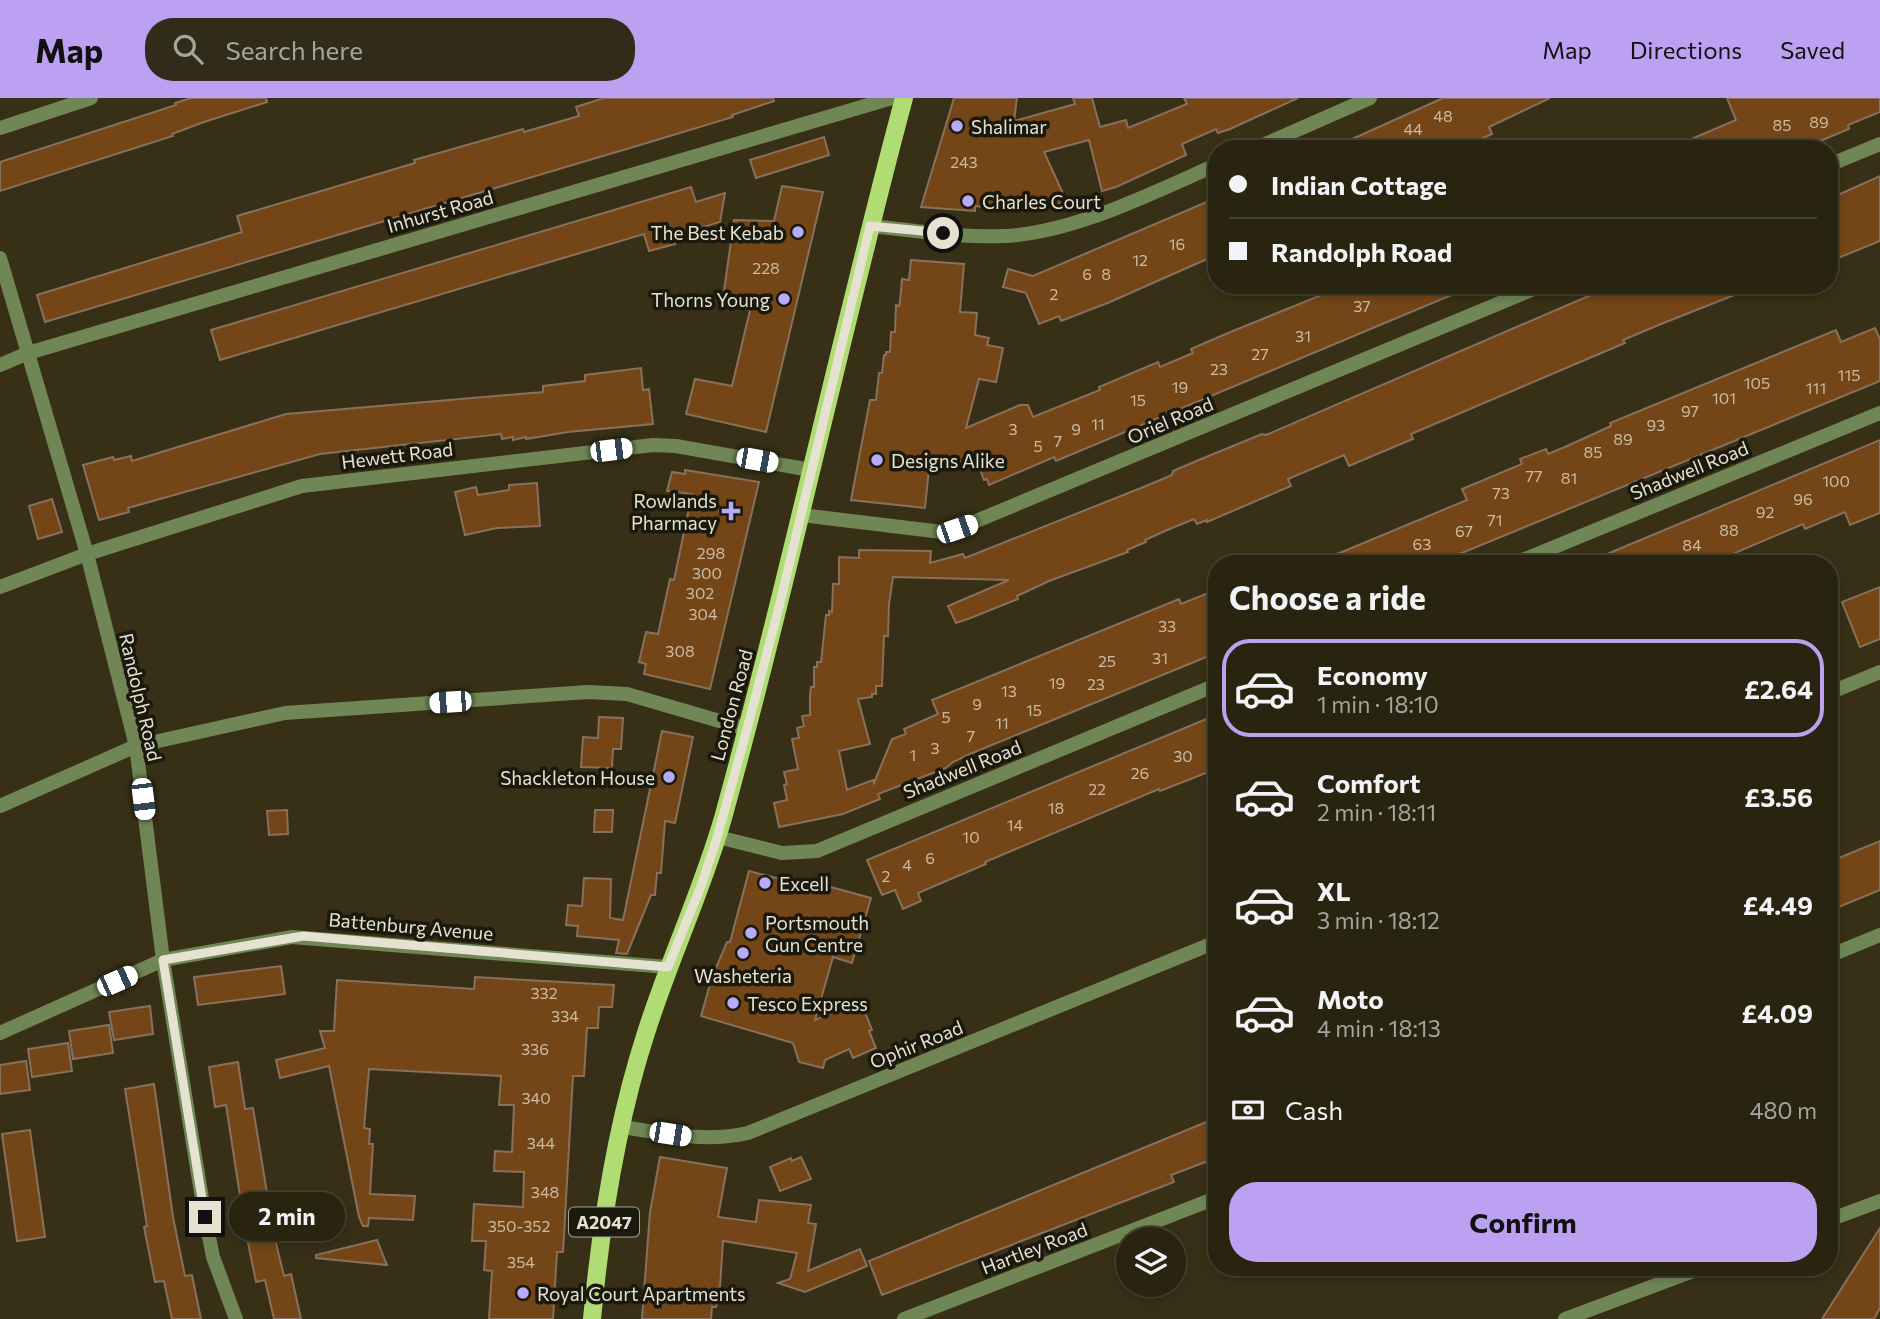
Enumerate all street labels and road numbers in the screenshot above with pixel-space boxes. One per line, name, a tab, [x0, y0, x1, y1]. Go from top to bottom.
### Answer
street label: Inhurst Road	[384, 185, 496, 237]
street label: Oriel Road	[1124, 392, 1216, 448]
street label: Shadwell Road	[1627, 436, 1751, 504]
street label: Hewett Road	[340, 437, 454, 473]
street label: Randolph Road	[115, 631, 167, 763]
street label: London Road	[705, 647, 757, 763]
street label: Shadwell Road	[900, 735, 1024, 803]
street label: Battenburg Avenue	[328, 907, 494, 945]
street label: Ophir Road	[866, 1015, 966, 1073]
road number: A2047	[569, 1208, 639, 1237]
street label: Hartley Road	[978, 1217, 1090, 1279]

